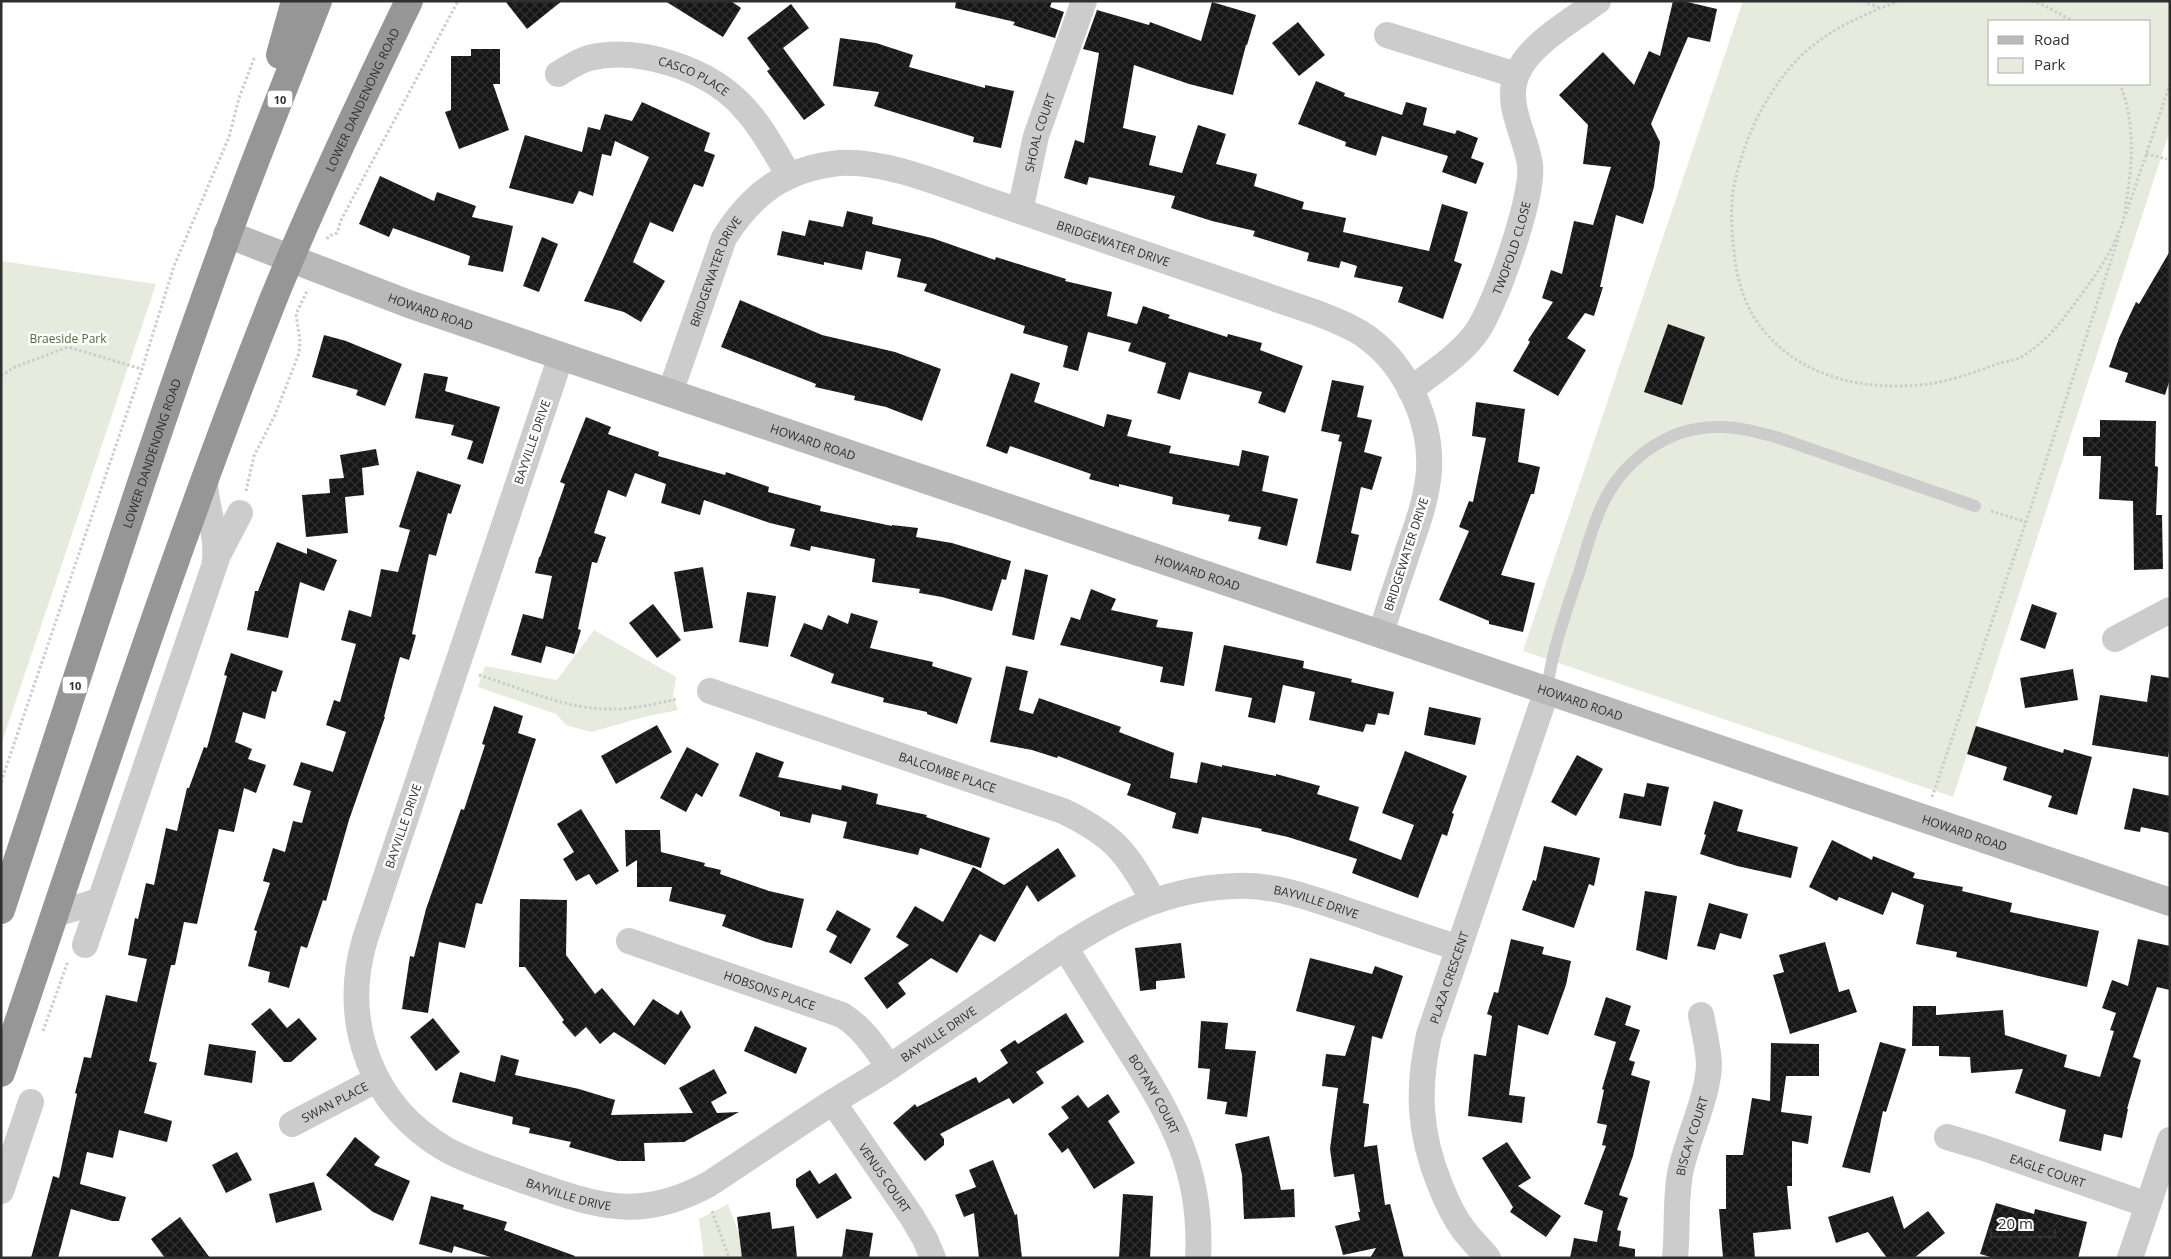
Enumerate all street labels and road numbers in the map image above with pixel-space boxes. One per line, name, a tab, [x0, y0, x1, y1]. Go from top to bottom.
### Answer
street label: LOWER DANDENONG ROAD	[321, 25, 403, 174]
street label: CASCO PLACE	[657, 52, 733, 100]
road number: 10	[268, 90, 292, 108]
street label: SHOAL COURT	[1020, 90, 1059, 173]
street label: TWOFOLD CLOSE	[1488, 199, 1534, 297]
street label: BRIDGEWATER DRIVE	[685, 212, 745, 329]
street label: BRIDGEWATER DRIVE	[1055, 216, 1172, 270]
street label: HOWARD ROAD	[386, 288, 476, 334]
street label: LOWER DANDENONG ROAD	[118, 376, 185, 530]
street label: BAYVILLE DRIVE	[510, 398, 554, 486]
street label: HOWARD ROAD	[768, 419, 858, 464]
street label: BRIDGEWATER DRIVE	[1380, 495, 1432, 613]
street label: HOWARD ROAD	[1153, 550, 1243, 594]
road number: 10	[62, 676, 88, 694]
street label: HOWARD ROAD	[1535, 679, 1625, 724]
street label: BALCOMBE PLACE	[897, 747, 999, 796]
street label: BAYVILLE DRIVE	[381, 782, 425, 870]
street label: HOWARD ROAD	[1920, 810, 2010, 855]
street label: BAYVILLE DRIVE	[1272, 880, 1361, 922]
street label: PLAZA CRESCENT	[1425, 928, 1473, 1026]
street label: HOBSONS PLACE	[722, 966, 818, 1014]
street label: BAYVILLE DRIVE	[897, 1002, 979, 1066]
street label: BOTANY COURT	[1125, 1051, 1184, 1137]
street label: SWAN PLACE	[298, 1077, 371, 1126]
street label: BISCAY COURT	[1671, 1094, 1712, 1177]
street label: VENUS COURT	[855, 1140, 915, 1216]
street label: EAGLE COURT	[2008, 1149, 2088, 1191]
street label: BAYVILLE DRIVE	[524, 1173, 613, 1214]

